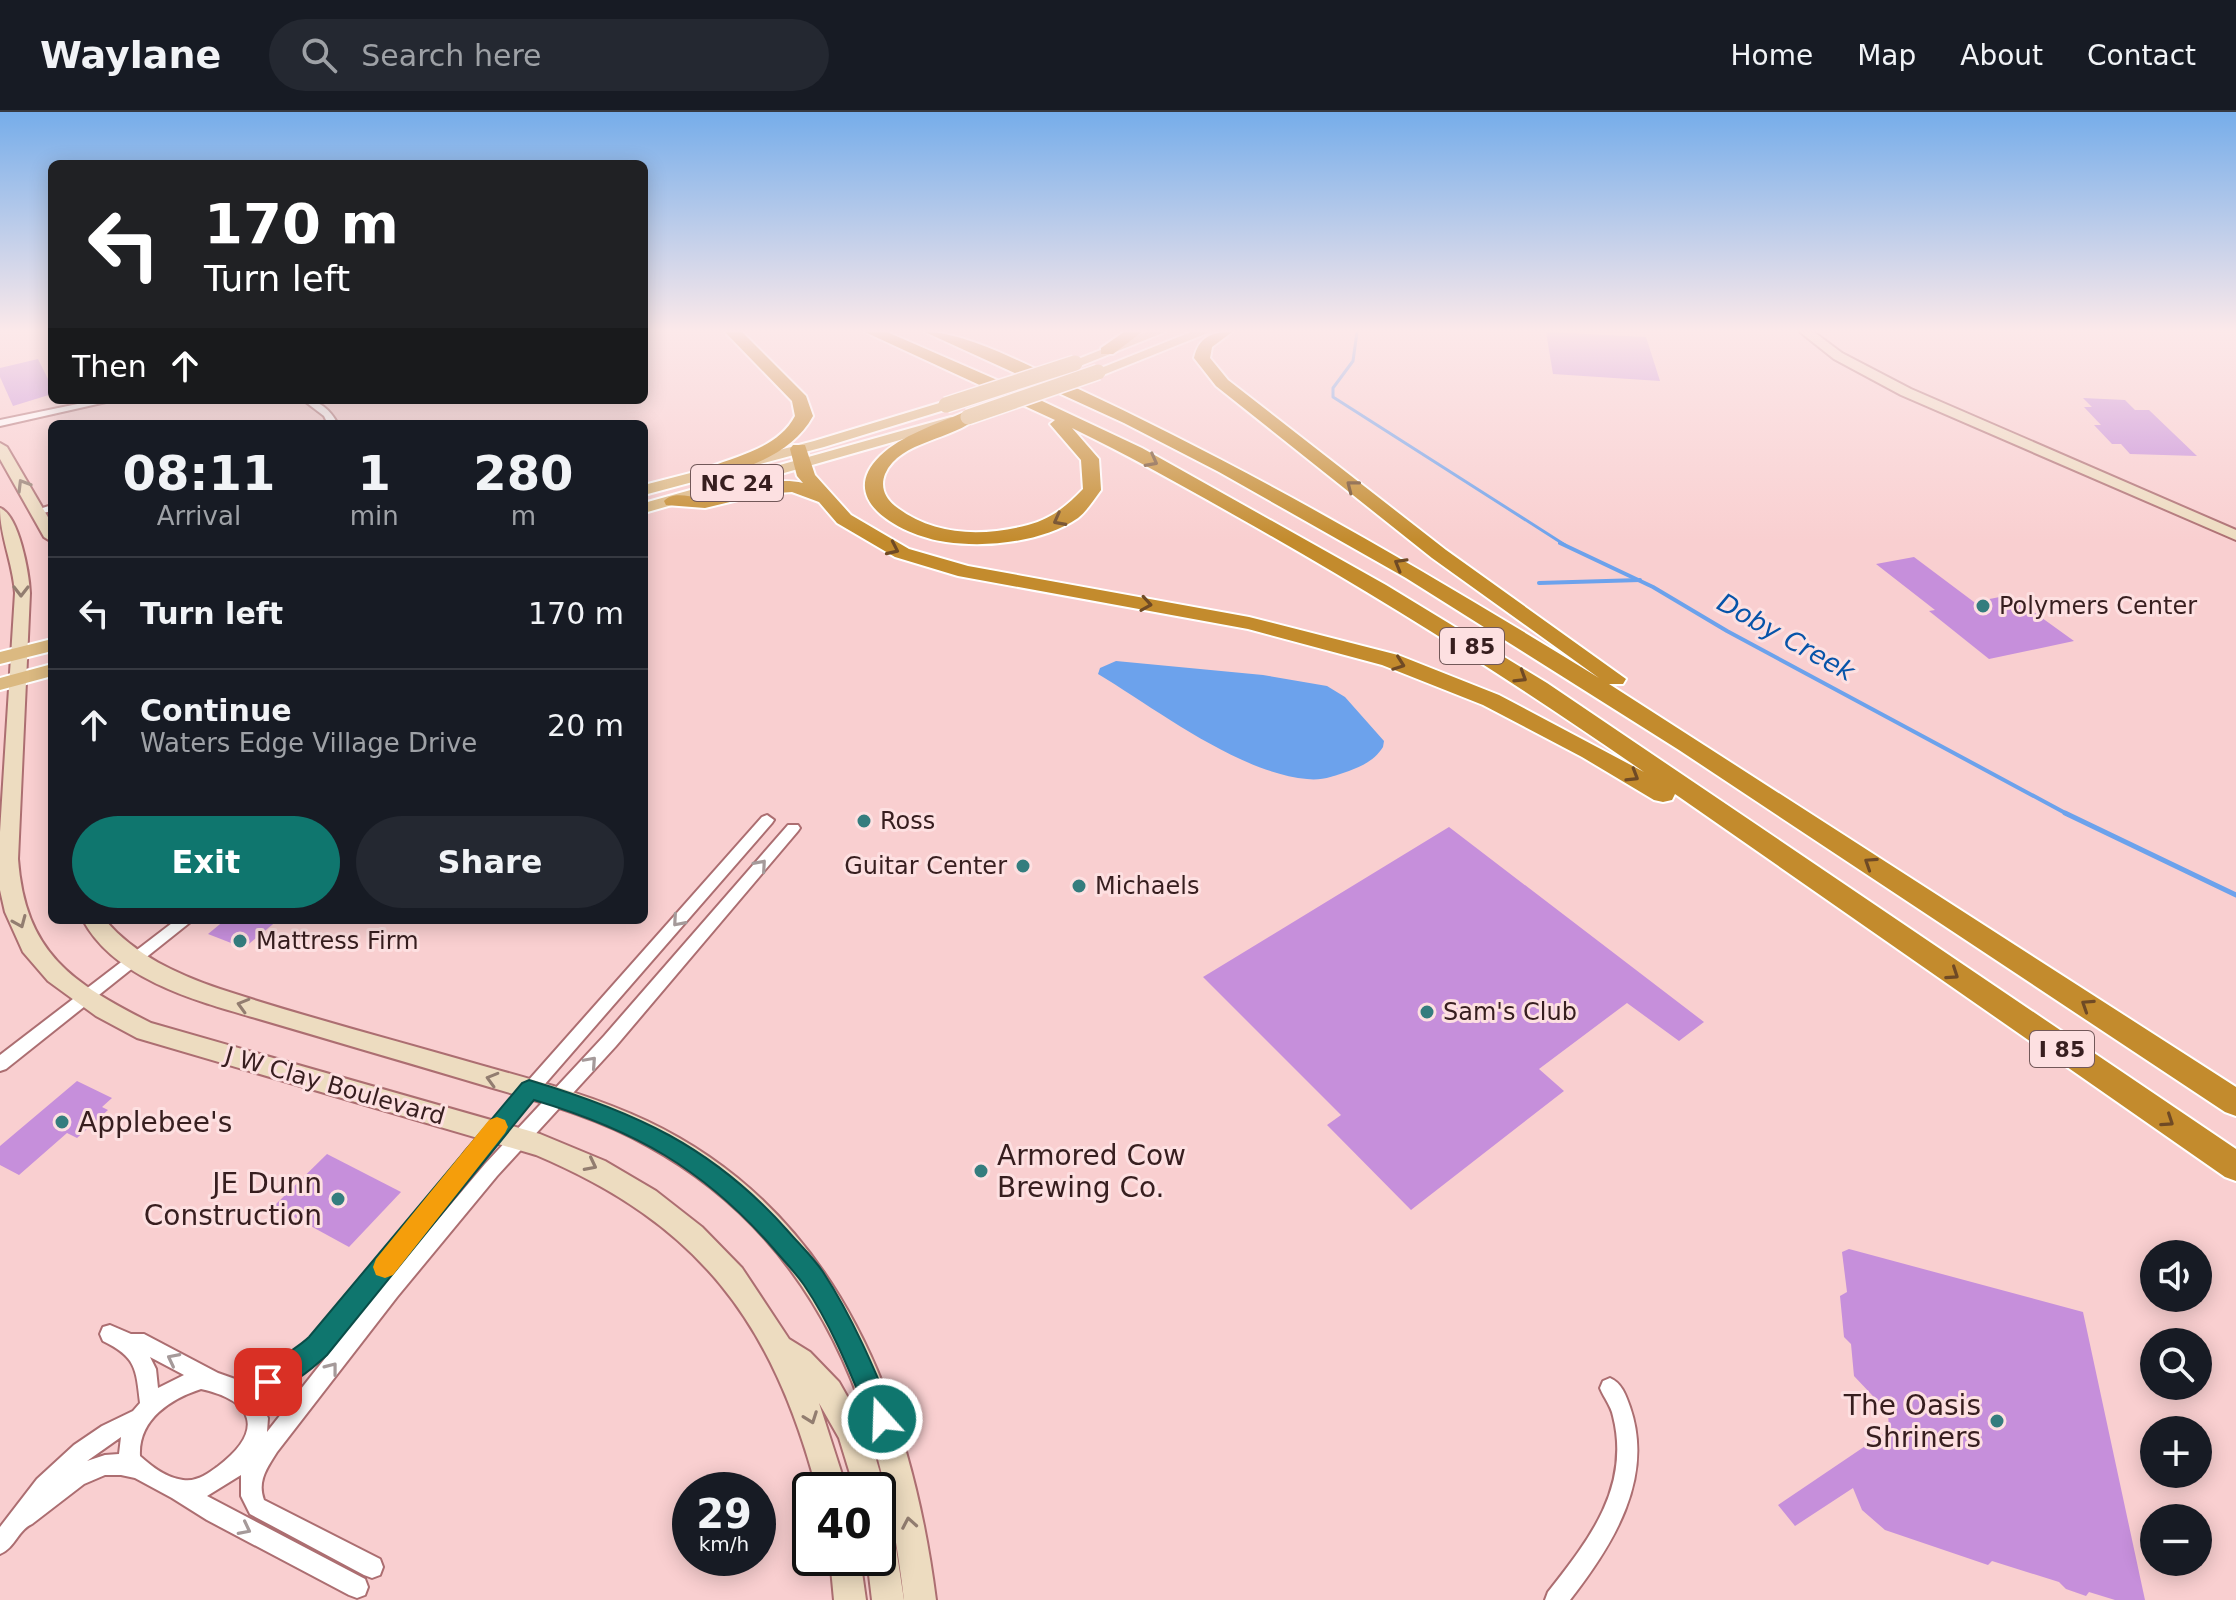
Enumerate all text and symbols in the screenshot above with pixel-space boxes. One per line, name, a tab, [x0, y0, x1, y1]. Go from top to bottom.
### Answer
search box	[269, 19, 829, 91]
text: Waylane	[40, 33, 221, 77]
icon: search	[297, 33, 341, 77]
text: Search here	[361, 38, 542, 73]
text: Home	[1730, 39, 1813, 72]
text: Map	[1857, 39, 1916, 72]
text: About	[1960, 39, 2043, 72]
text: Contact	[2087, 39, 2196, 72]
text: 170 m	[204, 191, 399, 256]
icon: left	[72, 192, 176, 296]
text: Turn left	[204, 258, 350, 299]
icon: ahead	[163, 344, 207, 388]
text: Then	[72, 349, 147, 384]
text: 08:11	[122, 445, 275, 501]
text: 1	[358, 445, 391, 501]
text: 280	[473, 445, 573, 501]
one-way arrow	[1143, 451, 1158, 466]
road number: NC 24	[691, 465, 783, 501]
one-way arrow	[17, 480, 32, 494]
one-way arrow	[1346, 481, 1361, 495]
text: Arrival	[157, 501, 241, 531]
text: min	[350, 501, 399, 531]
text: m	[511, 501, 536, 531]
one-way arrow	[1053, 511, 1067, 526]
one-way arrow	[885, 539, 899, 555]
one-way arrow	[1394, 558, 1409, 574]
one-way arrow	[12, 585, 30, 598]
water label: Doby Creek	[1712, 587, 1861, 687]
icon: left	[72, 591, 116, 635]
place label: Polymers Center	[1999, 592, 2197, 620]
one-way arrow	[1140, 594, 1153, 611]
text: Turn left	[140, 596, 283, 631]
text: 170 m	[528, 596, 624, 631]
marker: Polymers Center	[1974, 597, 1992, 615]
road number: I 85	[1440, 628, 1504, 664]
one-way arrow	[1391, 654, 1405, 671]
one-way arrow	[1512, 667, 1527, 682]
text: Continue	[140, 693, 292, 728]
icon: ahead	[72, 703, 116, 747]
text: 20 m	[547, 708, 624, 743]
text: Waters Edge Village Drive	[140, 728, 477, 758]
one-way arrow	[1624, 766, 1639, 782]
place label: Ross	[880, 807, 935, 835]
marker: Ross	[855, 812, 873, 830]
button: Exit	[72, 816, 340, 908]
button: Share	[356, 816, 624, 908]
place label: Guitar Center	[844, 852, 1007, 880]
marker: Guitar Center	[1014, 857, 1032, 875]
one-way arrow	[1864, 857, 1878, 872]
one-way arrow	[751, 860, 766, 874]
place label: Michaels	[1095, 872, 1199, 900]
marker: Michaels	[1070, 877, 1088, 895]
one-way arrow	[674, 911, 688, 926]
one-way arrow	[11, 914, 27, 928]
place label: Mattress Firm	[256, 927, 419, 955]
marker: Mattress Firm	[231, 932, 249, 950]
one-way arrow	[1944, 964, 1959, 979]
one-way arrow	[236, 998, 250, 1014]
place label: Sam's Club	[1443, 998, 1577, 1026]
one-way arrow	[2081, 1000, 2096, 1015]
marker: Sam's Club	[1418, 1003, 1436, 1021]
road number: I 85	[2030, 1031, 2094, 1067]
street label: J W Clay Boulevard	[220, 1041, 448, 1131]
one-way arrow	[582, 1056, 596, 1071]
one-way arrow	[486, 1071, 500, 1088]
place label: Applebee's	[78, 1106, 232, 1139]
one-way arrow	[2159, 1111, 2173, 1126]
marker: Applebee's	[53, 1113, 71, 1131]
place label: Armored Cow Brewing Co.	[997, 1139, 1186, 1204]
one-way arrow	[583, 1156, 598, 1171]
marker: Armored Cow Brewing Co.	[972, 1162, 990, 1180]
place label: JE Dunn Construction	[144, 1167, 322, 1232]
marker: JE Dunn Construction	[329, 1190, 347, 1208]
map controls	[2140, 1240, 2212, 1576]
button: sound	[2140, 1240, 2212, 1312]
button: search	[2140, 1328, 2212, 1400]
pin	[234, 1348, 302, 1416]
one-way arrow	[167, 1353, 182, 1368]
icon: arrive	[246, 1360, 290, 1404]
one-way arrow	[323, 1362, 337, 1377]
position arrow	[840, 1377, 924, 1461]
place label: The Oasis Shriners	[1843, 1389, 1981, 1454]
one-way arrow	[801, 1410, 818, 1424]
marker: The Oasis Shriners	[1988, 1412, 2006, 1430]
button: +	[2140, 1416, 2212, 1488]
speed limit sign: 40	[792, 1472, 896, 1576]
text: 29	[696, 1491, 752, 1537]
button: −	[2140, 1504, 2212, 1576]
one-way arrow	[901, 1516, 918, 1530]
one-way arrow	[236, 1519, 251, 1535]
text: km/h	[699, 1532, 749, 1556]

